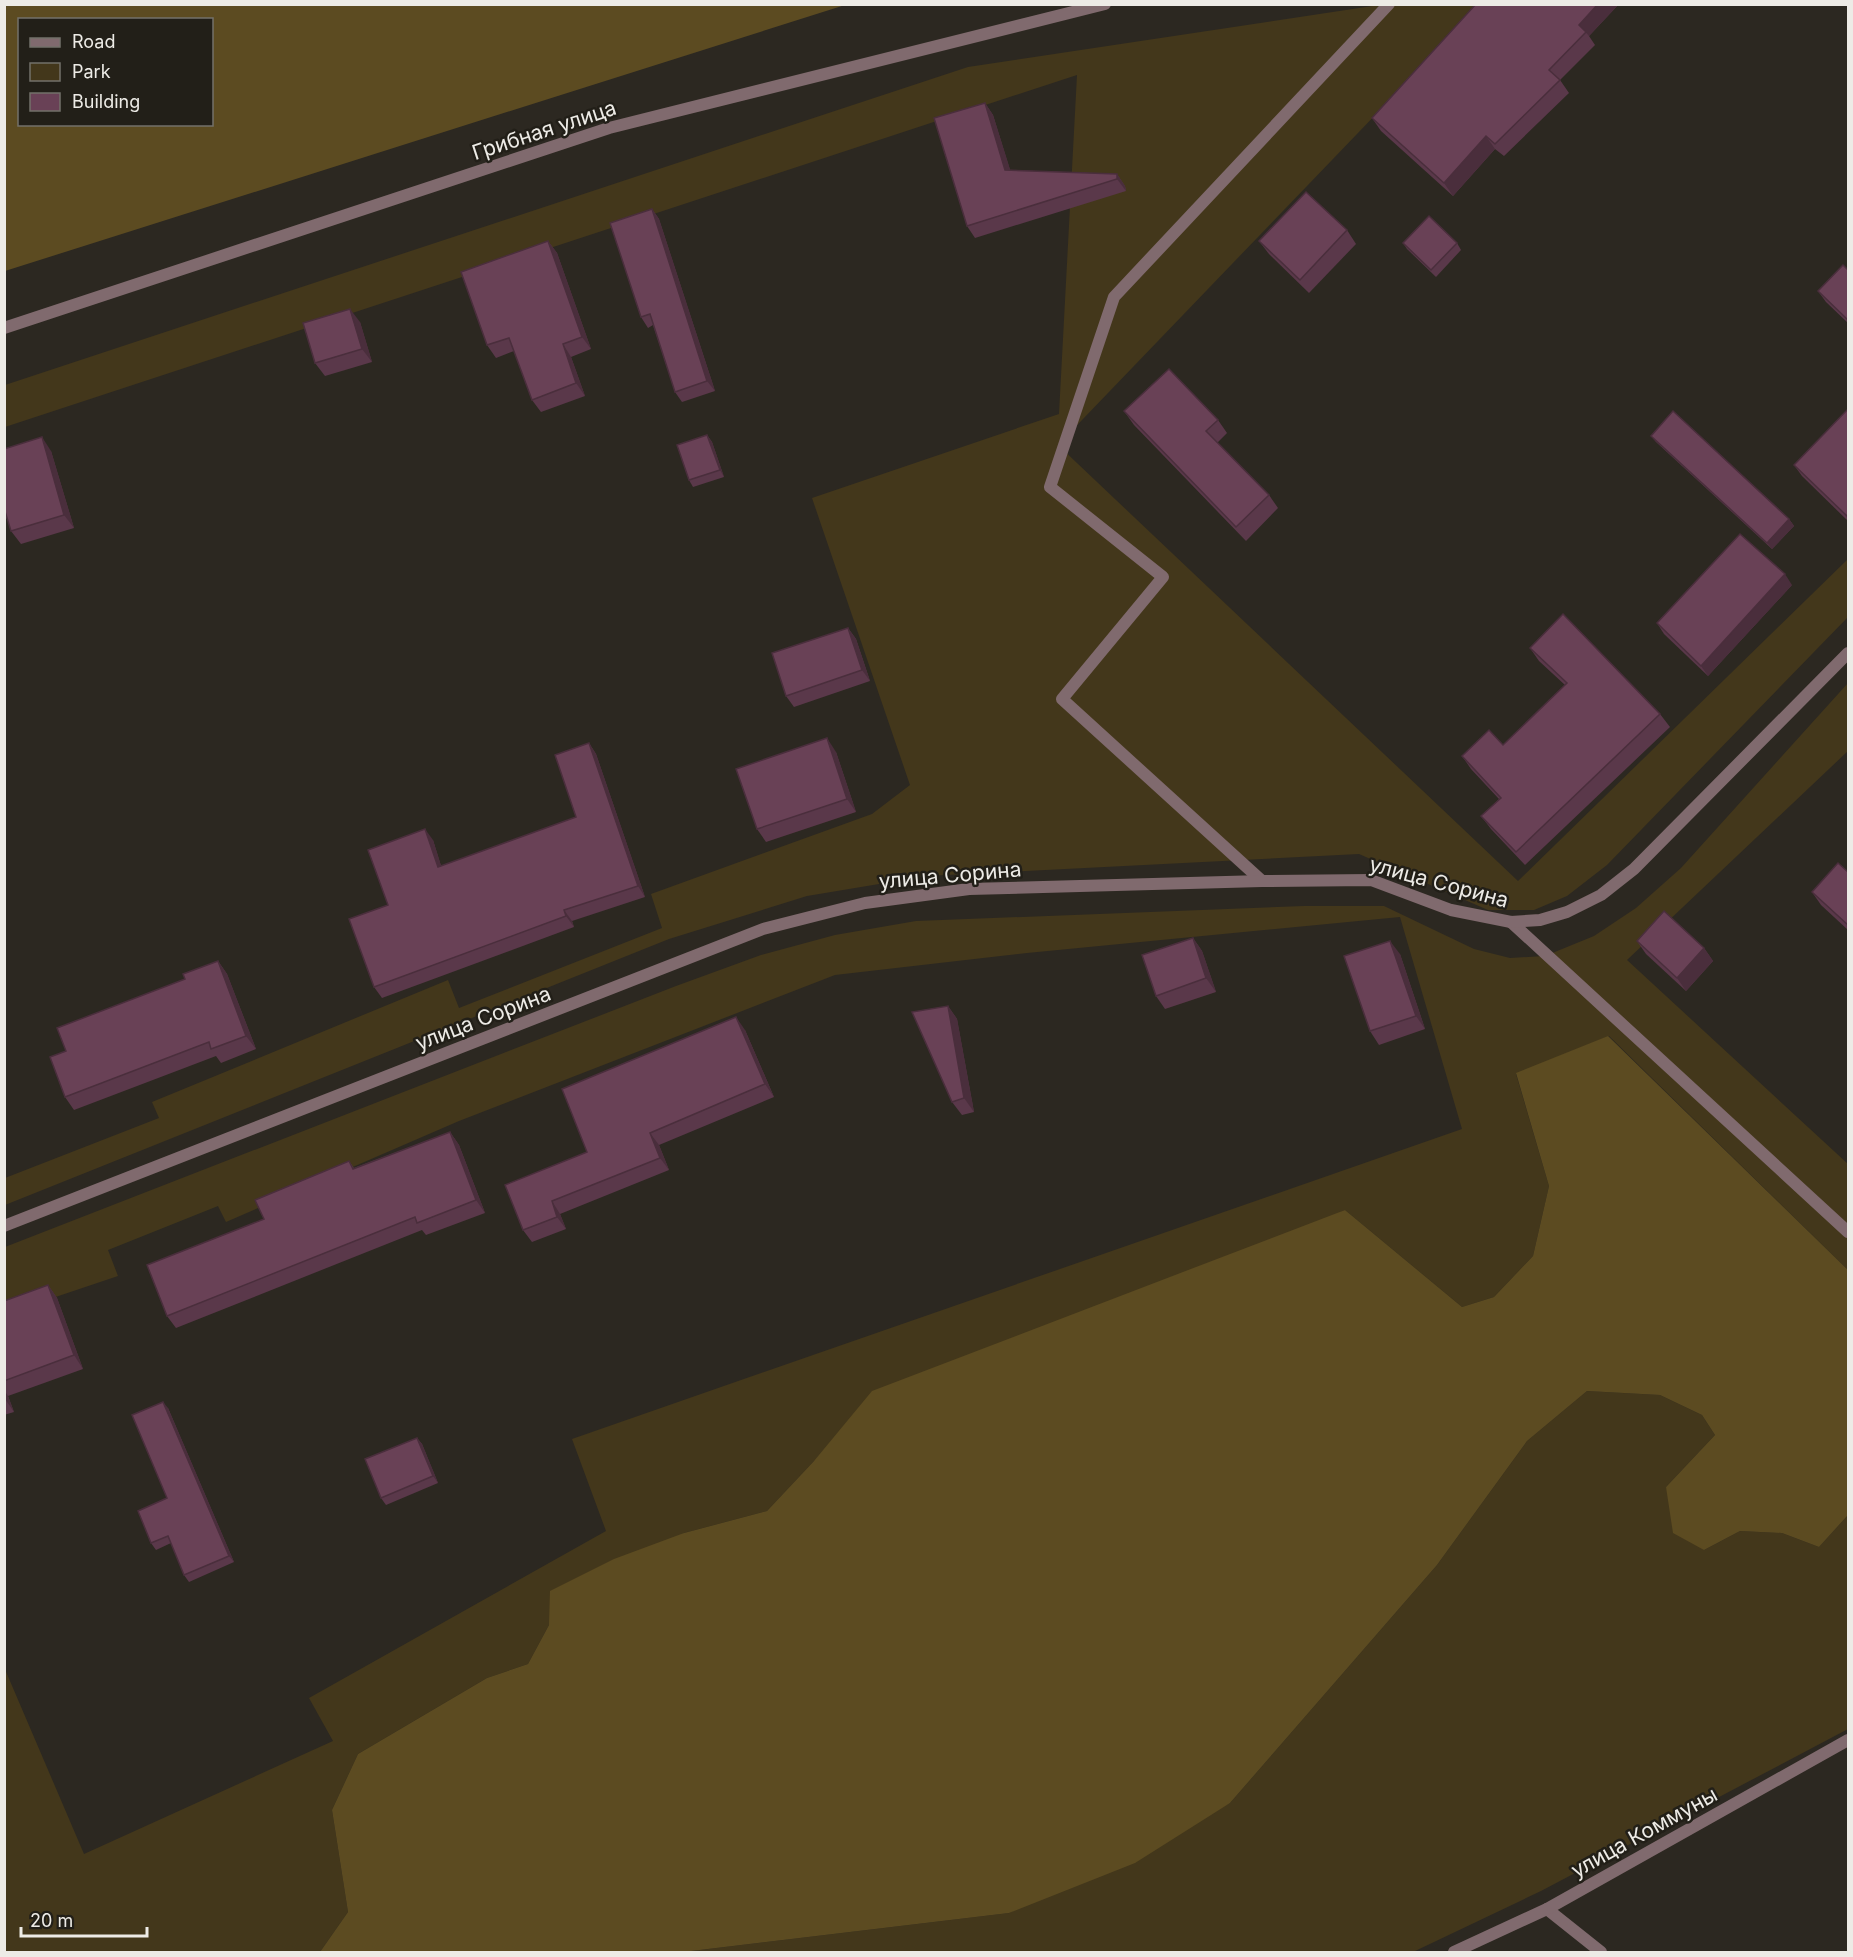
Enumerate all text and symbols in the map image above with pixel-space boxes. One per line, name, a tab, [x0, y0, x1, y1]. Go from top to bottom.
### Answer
legend	[18, 18, 213, 126]
text: Road	[72, 31, 115, 52]
text: Park	[72, 61, 111, 82]
text: Building	[72, 91, 140, 112]
street label: Грибная улица	[469, 95, 619, 165]
street label: улица Сорина	[1367, 851, 1511, 913]
street label: улица Сорина	[878, 856, 1022, 894]
street label: улица Сорина	[412, 981, 554, 1055]
street label: улица Коммуны	[1566, 1781, 1722, 1883]
scale bar	[21, 1900, 147, 1938]
text: 20 m	[30, 1910, 73, 1931]

